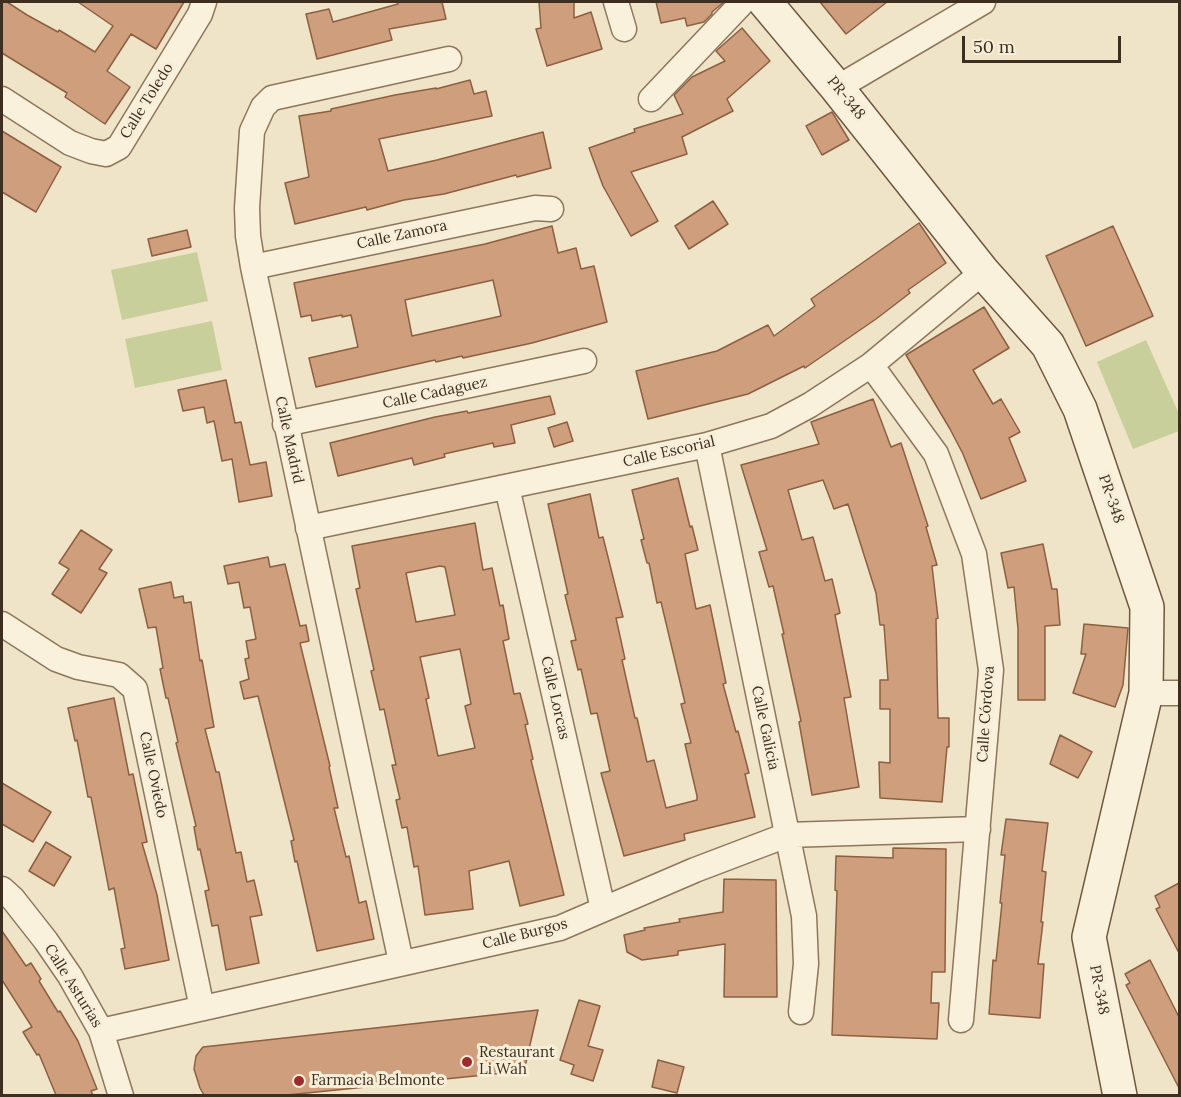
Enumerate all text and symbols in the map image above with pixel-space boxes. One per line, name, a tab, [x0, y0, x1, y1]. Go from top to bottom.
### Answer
scale bar	[965, 24, 1124, 62]
text: 50 m	[973, 35, 1015, 58]
street label: Calle Toledo	[117, 60, 177, 142]
street label: PR-348	[823, 73, 869, 123]
street label: Calle Zamora	[355, 217, 449, 253]
street label: Calle Cadaguez	[381, 373, 489, 413]
street label: Calle Madrid	[271, 395, 307, 485]
street label: Calle Escorial	[621, 433, 717, 471]
street label: PR-348	[1094, 472, 1128, 526]
street label: Calle Lorcas	[537, 655, 573, 741]
street label: Calle Córdova	[974, 665, 998, 763]
street label: Calle Galicia	[747, 684, 783, 772]
street label: Calle Oviedo	[135, 730, 171, 820]
street label: Calle Burgos	[481, 915, 569, 953]
street label: Calle Asturias	[40, 941, 106, 1031]
street label: PR-348	[1085, 964, 1113, 1016]
place label: Restaurant Li Wah	[479, 1044, 555, 1079]
marker: Restaurant Li Wah	[460, 1055, 474, 1069]
place label: Farmacia Belmonte	[311, 1072, 445, 1090]
marker: Farmacia Belmonte	[292, 1074, 306, 1088]

